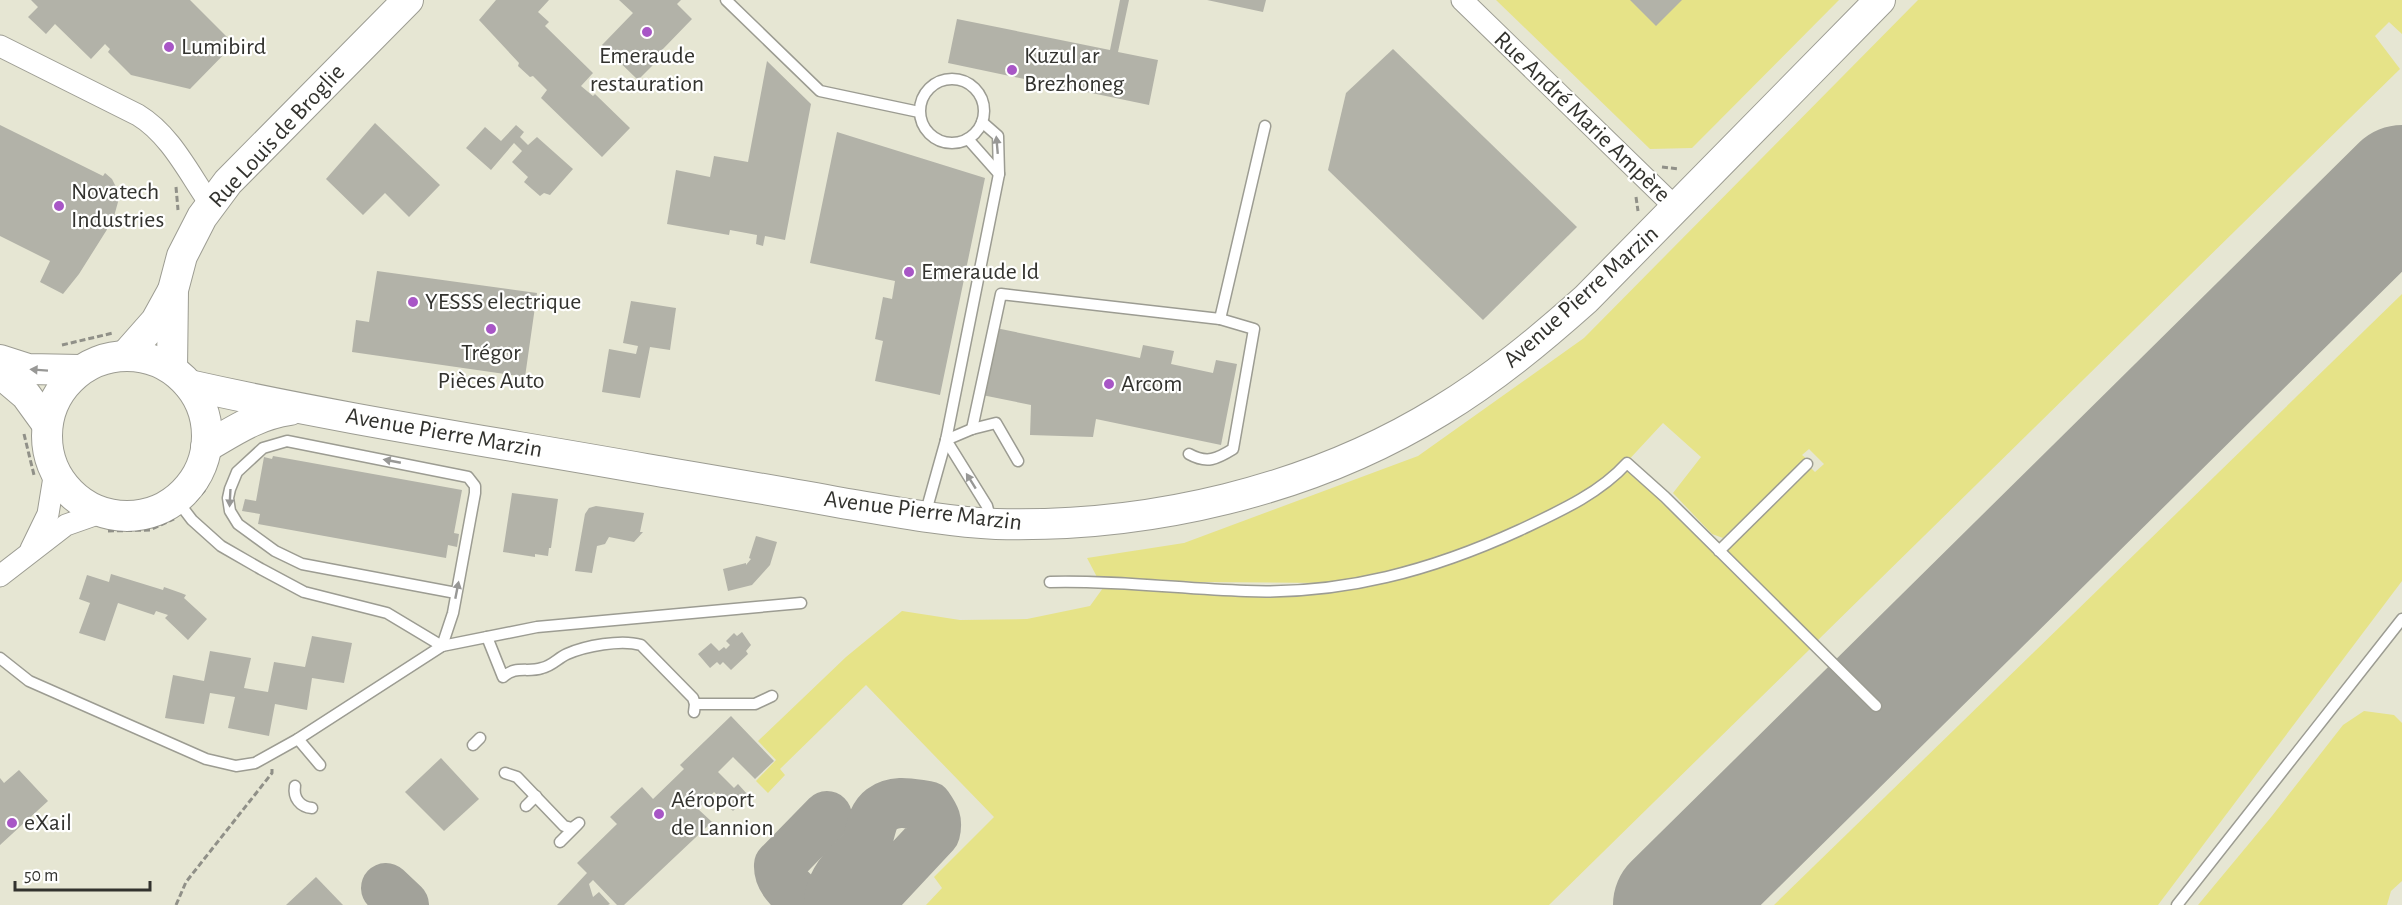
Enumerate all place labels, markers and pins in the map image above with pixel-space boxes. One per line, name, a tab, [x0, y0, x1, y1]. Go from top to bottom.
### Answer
marker: Emeraude restauration	[640, 25, 654, 39]
place label: Lumibird	[181, 35, 266, 59]
marker: Lumibird	[162, 40, 176, 54]
place label: Emeraude restauration	[590, 44, 704, 96]
place label: Kuzul ar Brezhoneg	[1024, 44, 1125, 96]
marker: Kuzul ar Brezhoneg	[1005, 63, 1019, 77]
place label: Novatech Industries	[71, 180, 164, 232]
marker: Novatech Industries	[52, 199, 66, 213]
place label: Emeraude Id	[921, 260, 1039, 284]
marker: Emeraude Id	[902, 265, 916, 279]
place label: YESSS electrique	[425, 290, 581, 314]
marker: YESSS electrique	[406, 295, 420, 309]
marker: Trégor Pièces Auto	[484, 322, 498, 336]
place label: Trégor Pièces Auto	[437, 341, 545, 393]
place label: Arcom	[1121, 372, 1182, 396]
marker: Arcom	[1102, 377, 1116, 391]
place label: Aéroport de Lannion	[671, 788, 774, 840]
marker: Aéroport de Lannion	[652, 807, 666, 821]
place label: eXail	[24, 811, 72, 835]
marker: eXail	[5, 816, 19, 830]

